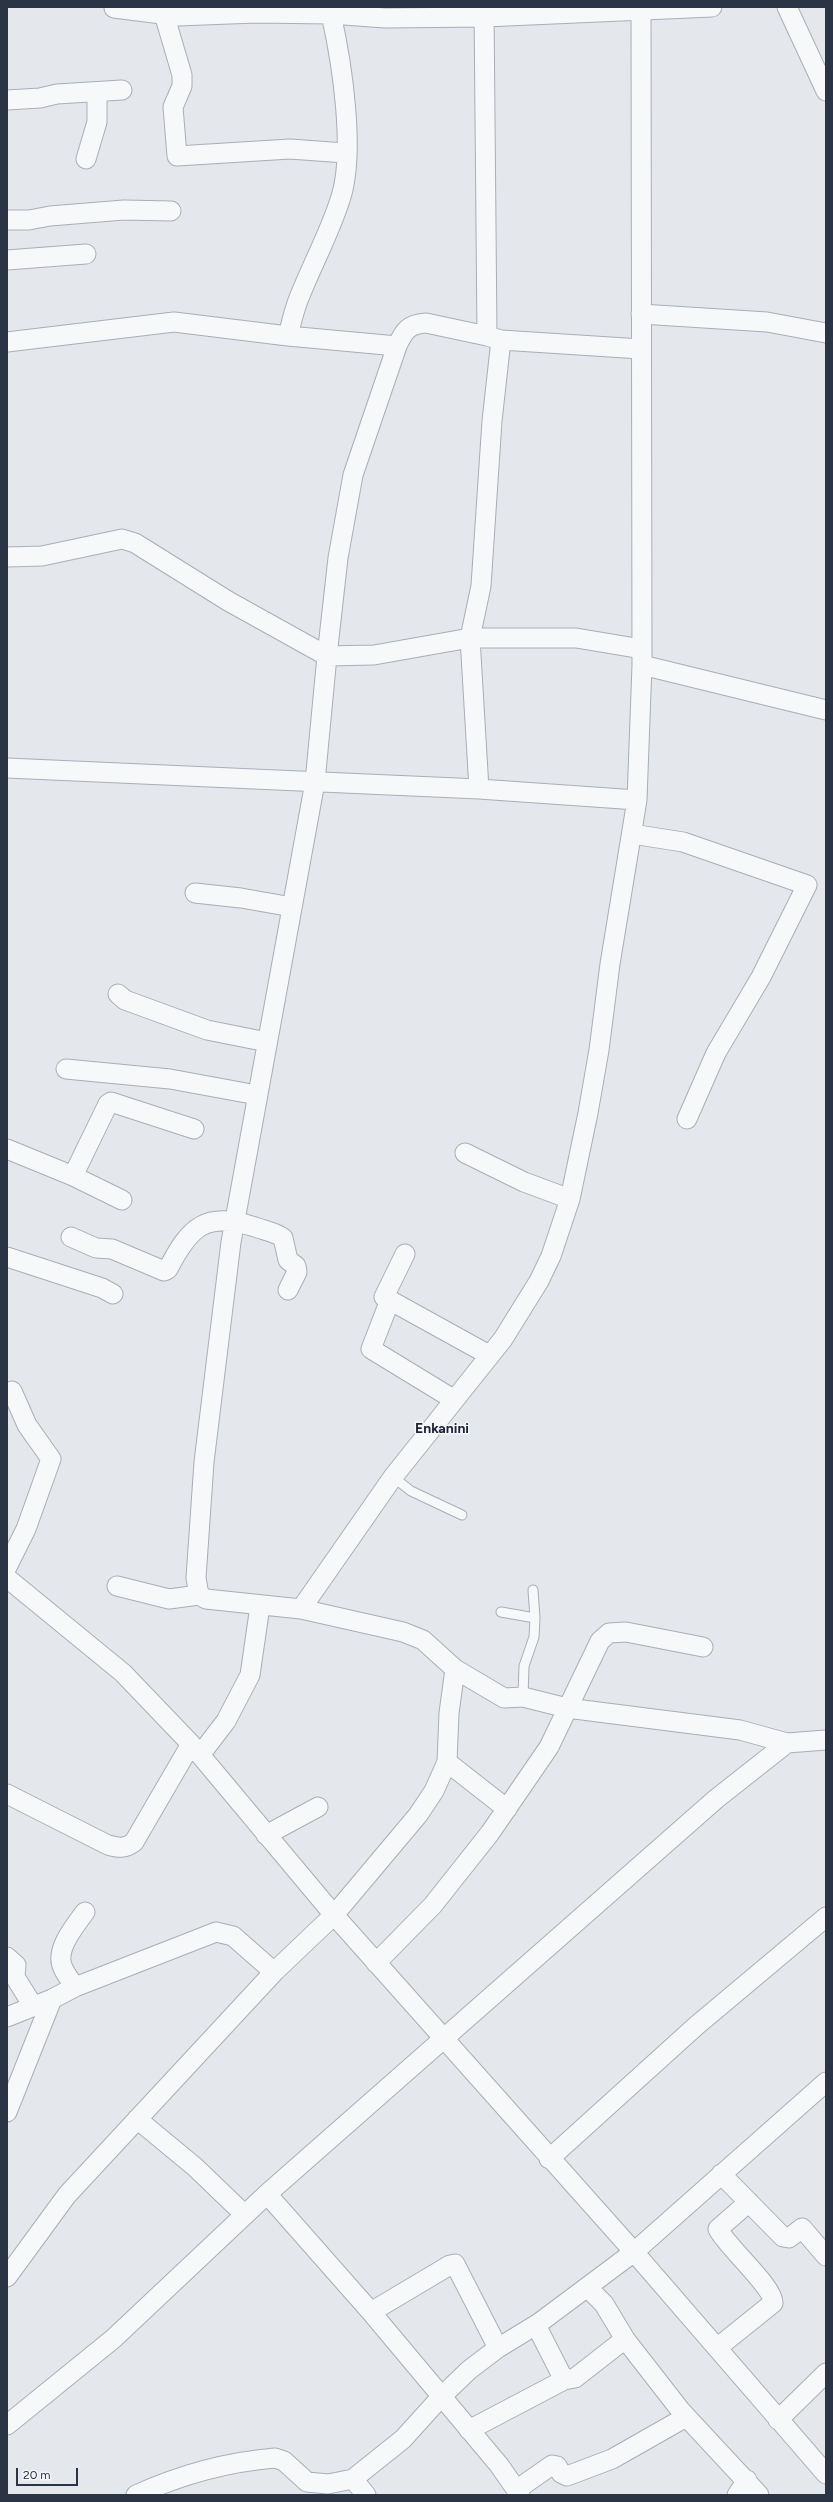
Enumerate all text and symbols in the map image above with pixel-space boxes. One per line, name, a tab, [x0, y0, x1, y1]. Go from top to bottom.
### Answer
district label: Enkanini	[415, 1421, 469, 1437]
scale bar	[18, 2460, 80, 2486]
text: 20 m	[23, 2468, 51, 2482]

